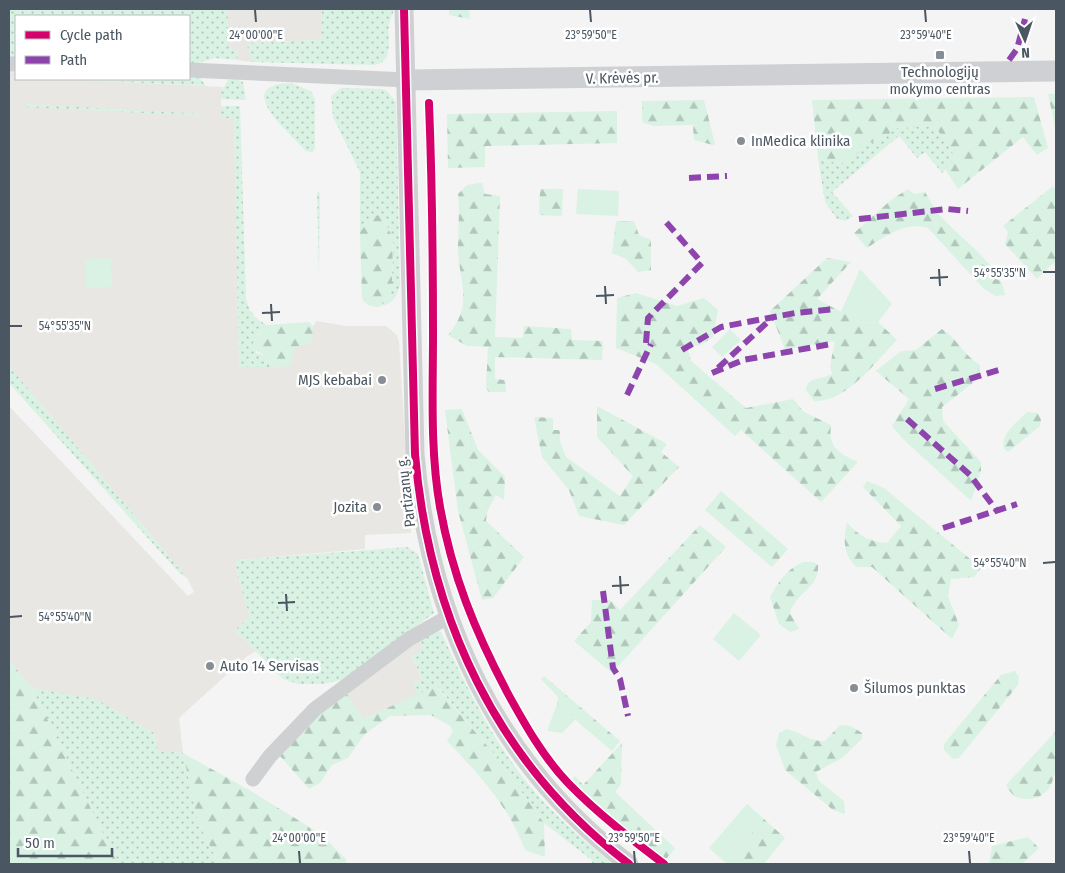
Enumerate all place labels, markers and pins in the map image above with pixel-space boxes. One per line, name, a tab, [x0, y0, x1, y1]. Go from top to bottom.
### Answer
marker: Technologijų mokymo centras	[934, 49, 946, 61]
place label: Technologijų mokymo centras	[890, 63, 990, 98]
place label: InMedica klinika	[751, 132, 850, 150]
marker: InMedica klinika	[735, 135, 747, 147]
place label: MJS kebabai	[298, 371, 372, 389]
marker: MJS kebabai	[376, 374, 388, 386]
place label: Jozita	[333, 498, 367, 516]
marker: Jozita	[371, 501, 383, 513]
place label: Auto 14 Servisas	[220, 657, 319, 675]
marker: Auto 14 Servisas	[204, 660, 216, 672]
place label: Šilumos punktas	[864, 679, 966, 697]
marker: Šilumos punktas	[848, 682, 860, 694]

